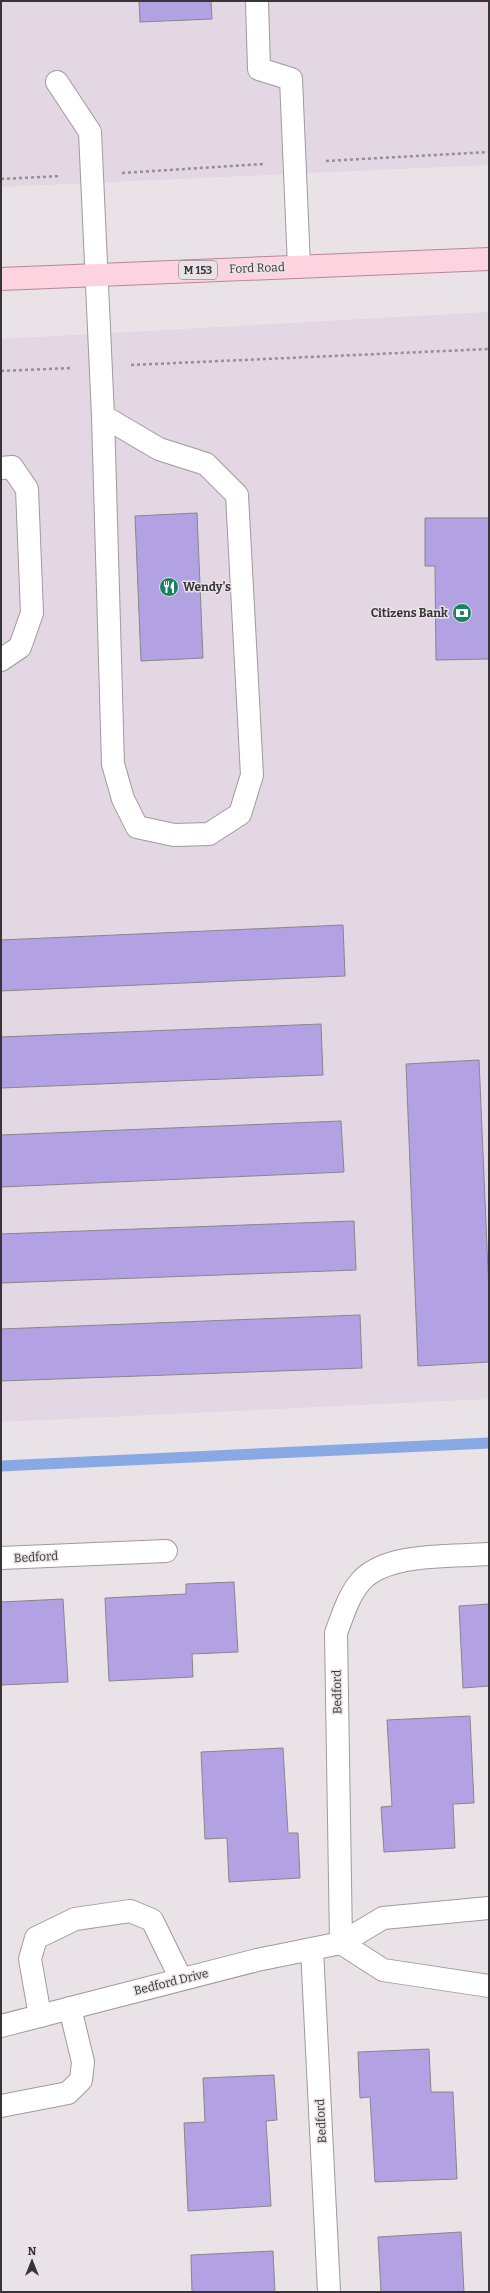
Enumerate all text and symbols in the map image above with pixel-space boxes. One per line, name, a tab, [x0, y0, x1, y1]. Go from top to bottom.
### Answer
street label: Ford Road	[229, 260, 285, 276]
road number: M 153	[179, 261, 217, 279]
restaurant icon: Wendy's	[158, 576, 180, 598]
place label: Wendy's	[183, 580, 231, 594]
bank icon: Citizens Bank	[451, 602, 473, 624]
place label: Citizens Bank	[371, 606, 449, 620]
street label: Bedford	[13, 1549, 59, 1565]
street label: Bedford	[330, 1670, 344, 1714]
street label: Bedford Drive	[132, 1966, 210, 1998]
street label: Bedford	[313, 2098, 329, 2144]
north arrow	[12, 2241, 52, 2281]
text: N	[28, 2245, 37, 2258]

